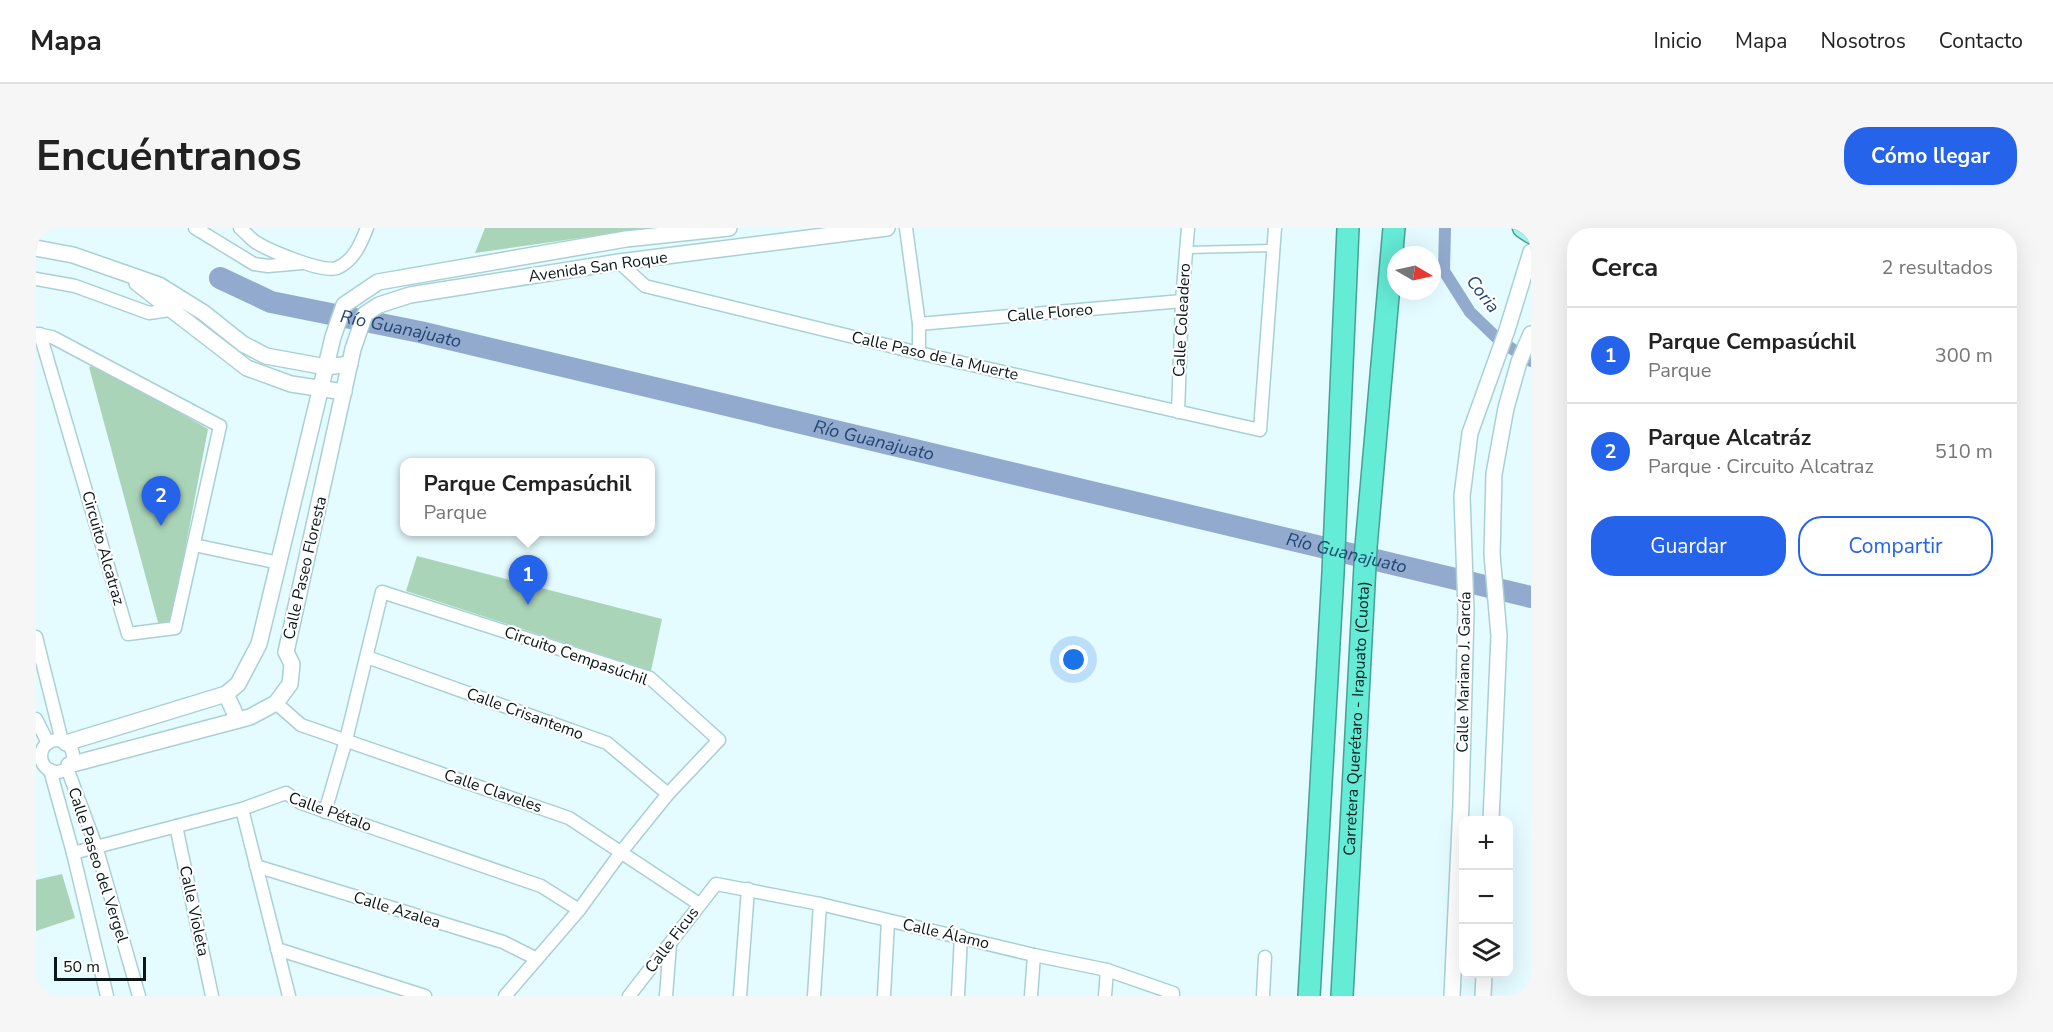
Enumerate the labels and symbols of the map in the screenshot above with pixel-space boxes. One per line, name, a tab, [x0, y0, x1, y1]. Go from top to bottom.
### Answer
street label: Avenida San Roque	[527, 246, 669, 288]
north arrow	[1387, 246, 1441, 300]
street label: Calle Coleadero	[1168, 262, 1196, 378]
water label: Coria	[1461, 270, 1505, 318]
street label: Calle Floreo	[1006, 298, 1094, 328]
water label: Río Guanajuato	[338, 304, 464, 354]
street label: Calle Paso de la Muerte	[849, 326, 1021, 386]
water label: Río Guanajuato	[811, 414, 937, 466]
pin: 2	[142, 476, 180, 526]
street label: Circuito Alcatraz	[76, 488, 130, 608]
street label: Calle Paseo Floresta	[278, 494, 332, 642]
water label: Río Guanajuato	[1284, 527, 1410, 579]
pin: 1	[508, 556, 548, 605]
street label: Carretera Querétaro - Irapuato (Cuota)	[1339, 581, 1375, 856]
street label: Calle Mariano J. García	[1452, 591, 1476, 753]
street label: Circuito Cempasúchil	[501, 621, 651, 691]
your location	[1059, 645, 1088, 674]
street label: Calle Crisantemo	[463, 683, 587, 745]
street label: Calle Claveles	[441, 764, 545, 818]
street label: Calle Paseo del Vergel	[63, 785, 134, 946]
street label: Calle Pétalo	[285, 787, 375, 837]
street label: Calle Violeta	[174, 864, 214, 958]
street label: Calle Azalea	[351, 886, 443, 934]
street label: Calle Ficus	[640, 902, 704, 978]
street label: Calle Álamo	[900, 913, 992, 955]
scale bar	[54, 954, 146, 982]

